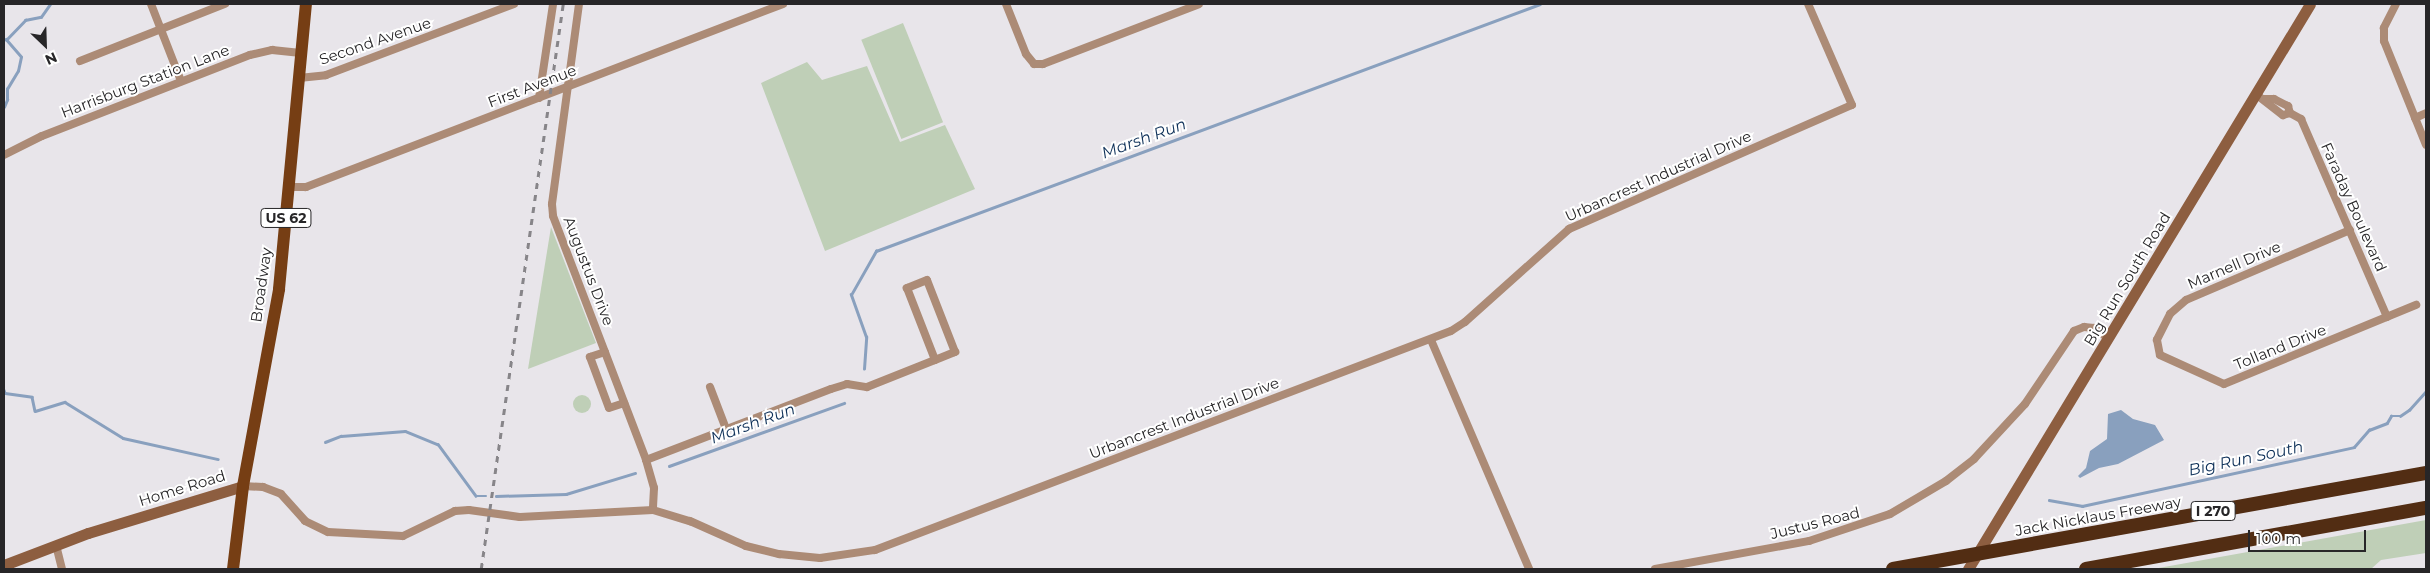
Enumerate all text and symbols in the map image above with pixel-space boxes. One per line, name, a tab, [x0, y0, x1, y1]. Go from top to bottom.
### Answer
street label: Second Avenue	[317, 13, 433, 69]
north arrow	[20, 20, 70, 70]
street label: Harrisburg Station Lane	[58, 41, 232, 121]
text: N	[42, 48, 60, 69]
street label: First Avenue	[485, 61, 579, 111]
water label: Marsh Run	[1099, 115, 1189, 163]
street label: Urbancrest Industrial Drive	[1562, 127, 1754, 225]
street label: Faraday Boulevard	[2317, 140, 2391, 274]
road number: US 62	[260, 207, 312, 230]
street label: Big Run South Road	[2080, 209, 2174, 349]
street label: Augustus Drive	[560, 214, 618, 328]
street label: Marnell Drive	[2185, 237, 2283, 293]
street label: Broadway	[247, 247, 275, 323]
street label: Tolland Drive	[2231, 320, 2329, 374]
street label: Urbancrest Industrial Drive	[1087, 373, 1281, 463]
water label: Marsh Run	[708, 400, 798, 448]
water label: Big Run South	[2187, 437, 2305, 481]
street label: Home Road	[136, 466, 228, 510]
street label: Jack Nicklaus Freeway	[2014, 493, 2182, 539]
road number: I 270	[2190, 500, 2236, 522]
street label: Justus Road	[1768, 503, 1862, 543]
scale bar	[2250, 520, 2368, 552]
text: 100 m	[2256, 529, 2301, 548]

